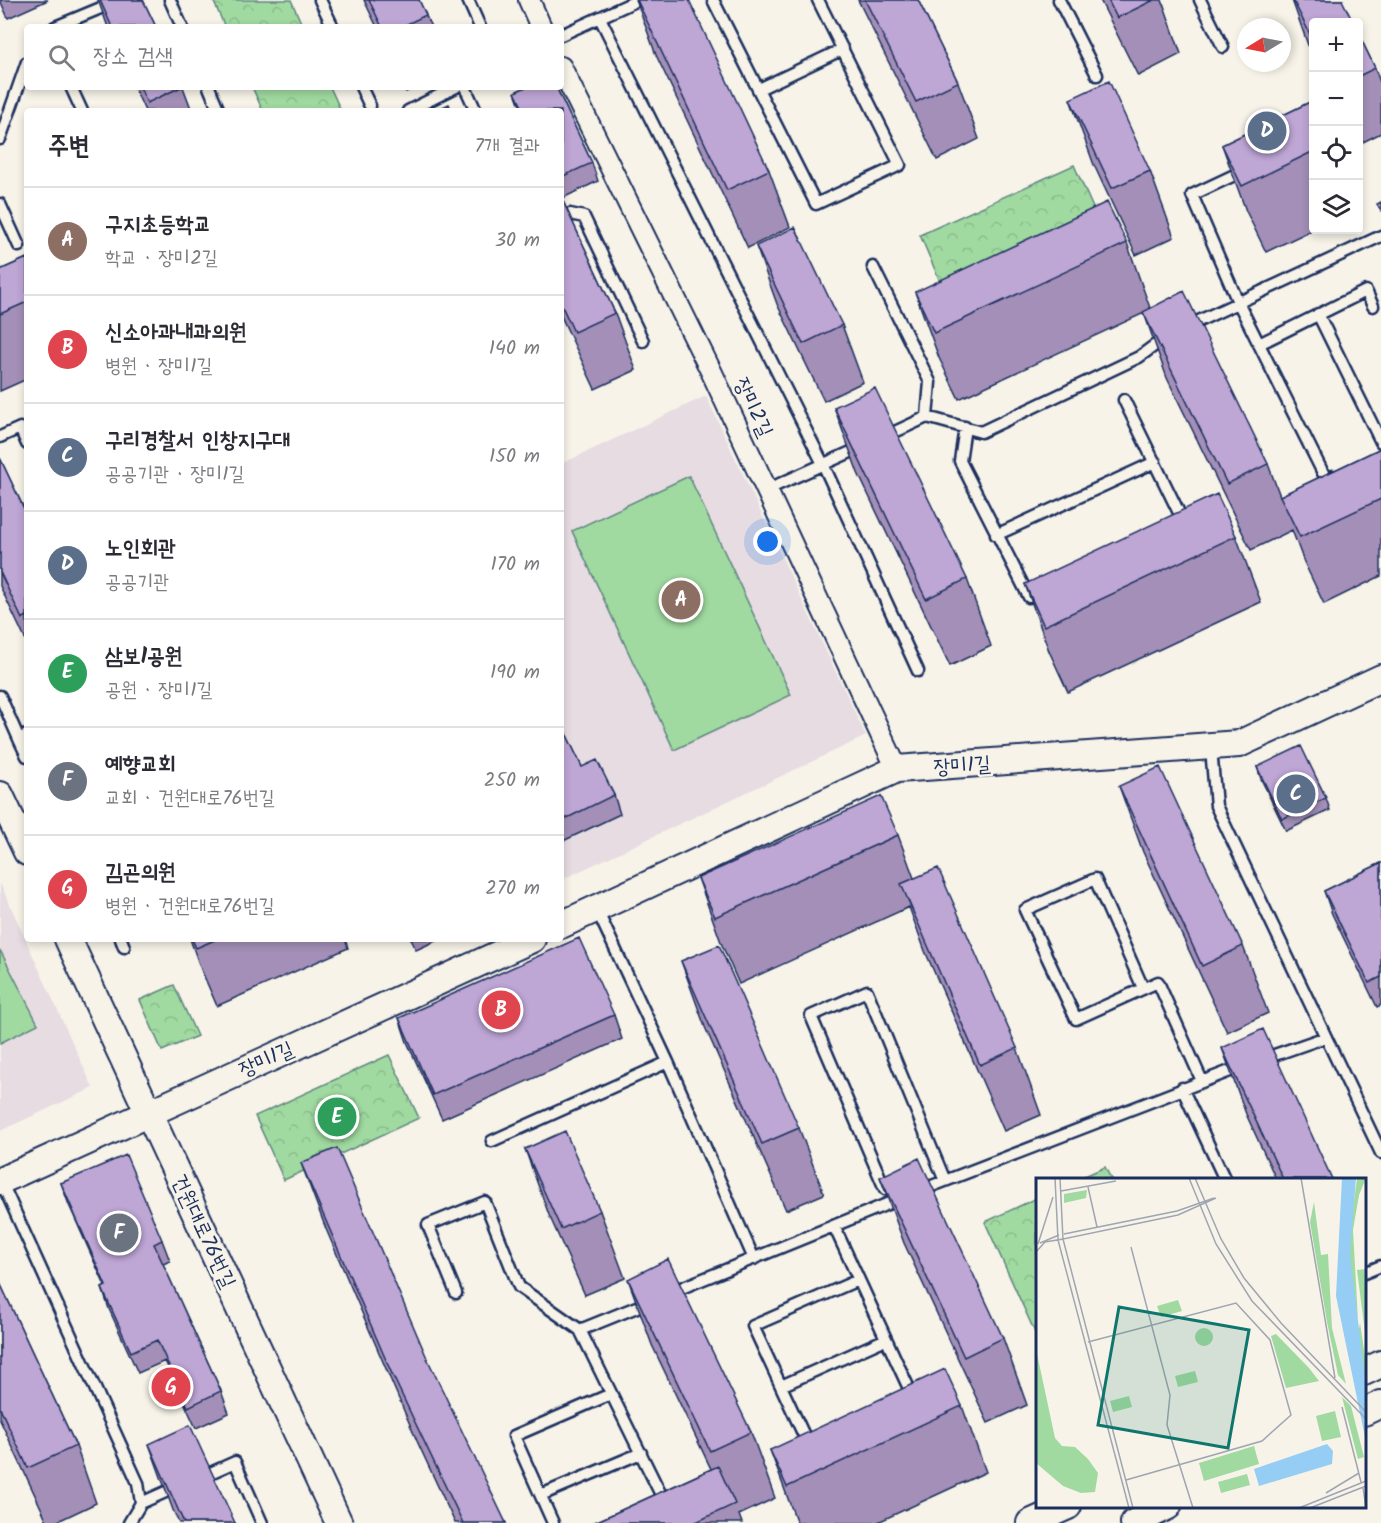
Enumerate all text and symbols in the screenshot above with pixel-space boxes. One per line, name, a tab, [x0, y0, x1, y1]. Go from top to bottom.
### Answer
north arrow	[1237, 18, 1291, 72]
map controls	[1309, 18, 1363, 234]
button: +	[1309, 18, 1363, 72]
search box	[24, 24, 564, 90]
text: 장소 검색	[93, 40, 173, 75]
icon: search	[45, 41, 78, 74]
button: −	[1309, 72, 1363, 126]
pin: D	[1248, 108, 1286, 154]
text: 주변	[48, 126, 90, 168]
button: locate	[1309, 126, 1363, 180]
text: 7개 결과	[474, 131, 540, 163]
button: layers	[1309, 180, 1363, 234]
text: 구지초등학교	[105, 208, 211, 243]
text: A	[61, 225, 74, 257]
text: 30 m	[495, 225, 540, 257]
text: 학교 · 장미2길	[105, 243, 218, 275]
text: 신소아과내과의원	[105, 316, 247, 351]
text: B	[61, 333, 74, 365]
text: 140 m	[489, 333, 540, 365]
text: 병원 · 장미1길	[105, 351, 213, 383]
street label: 장미2길	[724, 372, 781, 443]
text: 구리경찰서 인창지구대	[105, 424, 291, 459]
text: C	[61, 441, 74, 473]
text: 150 m	[489, 441, 540, 473]
text: 공공기관 · 장미1길	[105, 459, 245, 491]
your location	[753, 527, 782, 556]
text: 노인회관	[105, 532, 176, 567]
text: D	[61, 549, 74, 581]
text: 170 m	[491, 549, 540, 581]
text: 공공기관	[105, 567, 169, 599]
pin: A	[662, 578, 700, 622]
text: 삼보1공원	[105, 640, 182, 675]
text: E	[62, 657, 73, 689]
text: 190 m	[490, 657, 540, 689]
text: 공원 · 장미1길	[105, 675, 213, 707]
text: 예향교회	[105, 748, 176, 783]
street label: 장미1길	[932, 748, 992, 785]
text: F	[62, 765, 73, 797]
text: 250 m	[484, 765, 540, 797]
pin: C	[1276, 772, 1316, 816]
text: 교회 · 건원대로76번길	[105, 783, 275, 815]
text: 김곤의원	[105, 856, 176, 891]
text: G	[62, 873, 73, 905]
text: 270 m	[485, 873, 540, 905]
text: 병원 · 건원대로76번길	[105, 891, 275, 923]
pin: B	[482, 988, 520, 1032]
street label: 장미1길	[234, 1034, 300, 1087]
pin: E	[318, 1094, 356, 1140]
street label: 건원대로76번길	[162, 1169, 244, 1294]
inset map	[1036, 1178, 1366, 1508]
pin: F	[100, 1210, 138, 1256]
pin: G	[152, 1364, 190, 1410]

